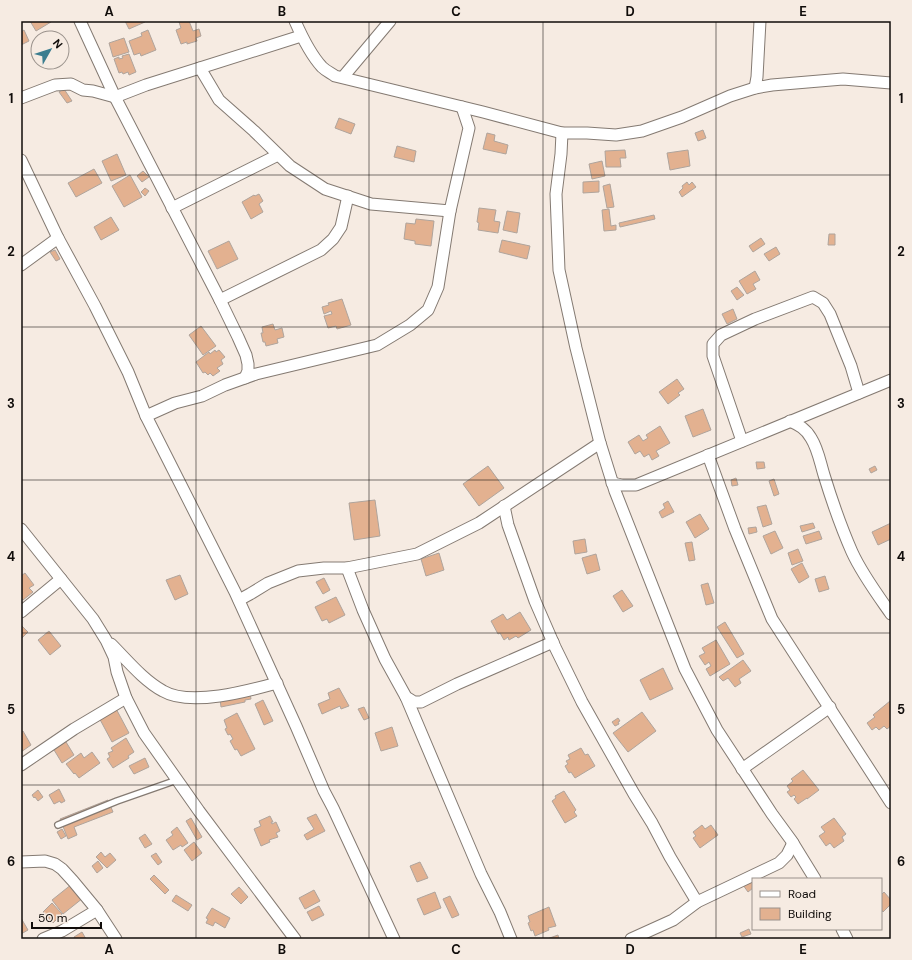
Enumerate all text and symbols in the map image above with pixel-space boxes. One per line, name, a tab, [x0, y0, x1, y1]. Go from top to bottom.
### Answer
text: A	[104, 3, 114, 20]
text: B	[278, 3, 286, 20]
text: C	[451, 3, 461, 20]
text: D	[625, 3, 635, 20]
text: E	[799, 3, 807, 20]
north arrow	[30, 30, 70, 70]
text: N	[50, 36, 66, 51]
text: 1	[9, 90, 13, 107]
text: 1	[899, 90, 903, 107]
text: 2	[7, 243, 15, 260]
text: 2	[897, 243, 905, 260]
text: 3	[7, 395, 15, 412]
text: 3	[897, 395, 905, 412]
text: 4	[7, 548, 15, 565]
text: 4	[897, 548, 905, 565]
text: 5	[7, 701, 15, 718]
text: 5	[897, 701, 905, 718]
text: 6	[7, 853, 15, 870]
text: 6	[897, 853, 905, 870]
legend	[752, 878, 882, 930]
text: Road	[788, 886, 816, 902]
scale bar	[32, 904, 101, 930]
text: Building	[788, 906, 832, 922]
text: 50 m	[38, 910, 67, 926]
text: A	[104, 941, 114, 958]
text: B	[278, 941, 286, 958]
text: C	[451, 941, 461, 958]
text: D	[625, 941, 635, 958]
text: E	[799, 941, 807, 958]

